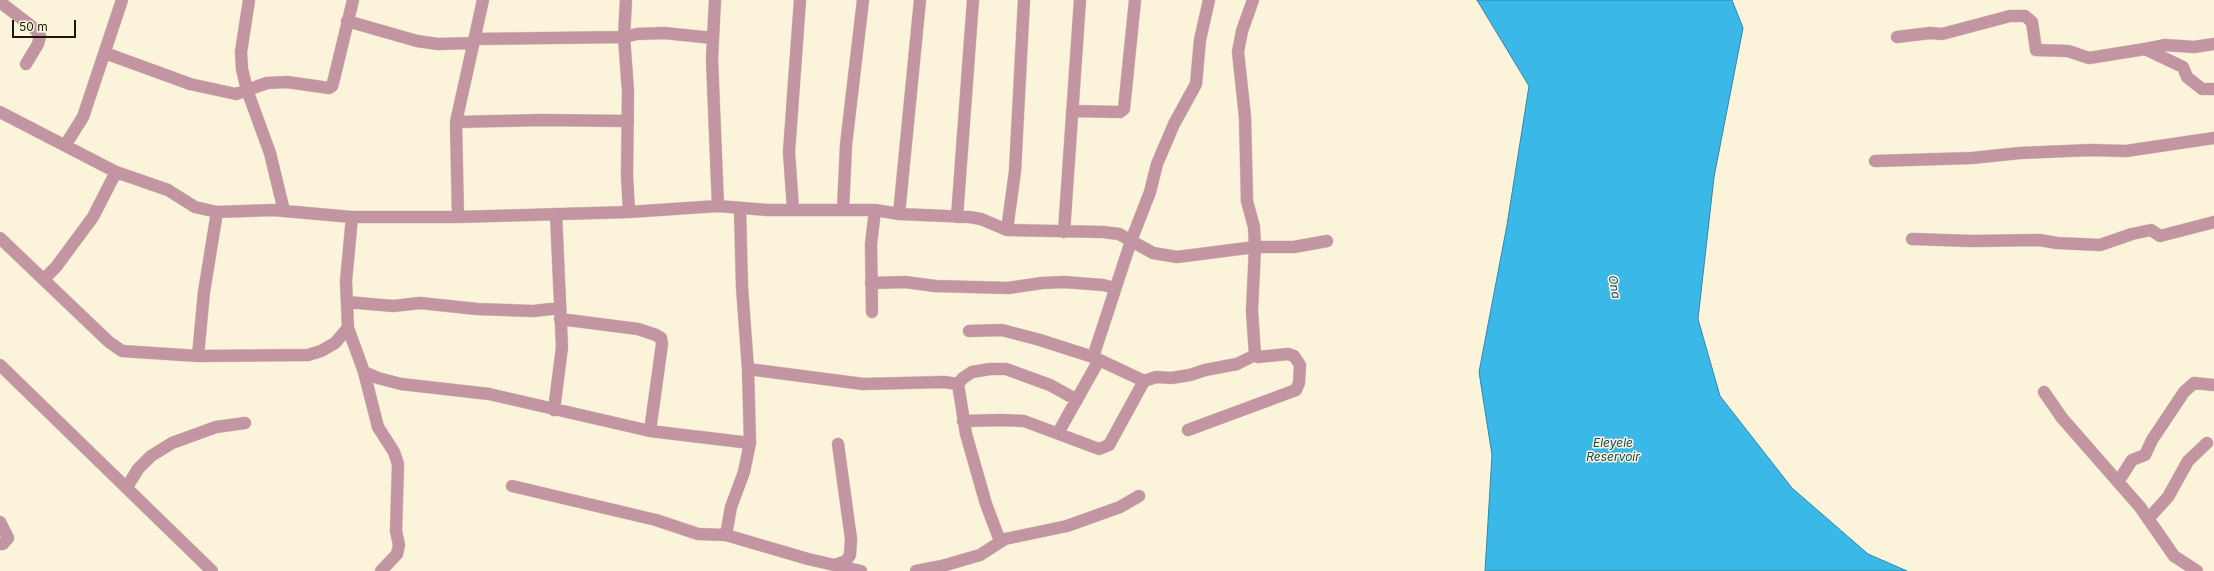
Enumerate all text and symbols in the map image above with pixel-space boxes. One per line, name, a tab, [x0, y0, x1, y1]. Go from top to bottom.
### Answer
scale bar	[14, 12, 78, 38]
text: 50 m	[19, 19, 48, 34]
water label: Ona	[1605, 274, 1623, 300]
water label: Eleyele Reservoir	[1586, 436, 1640, 464]

